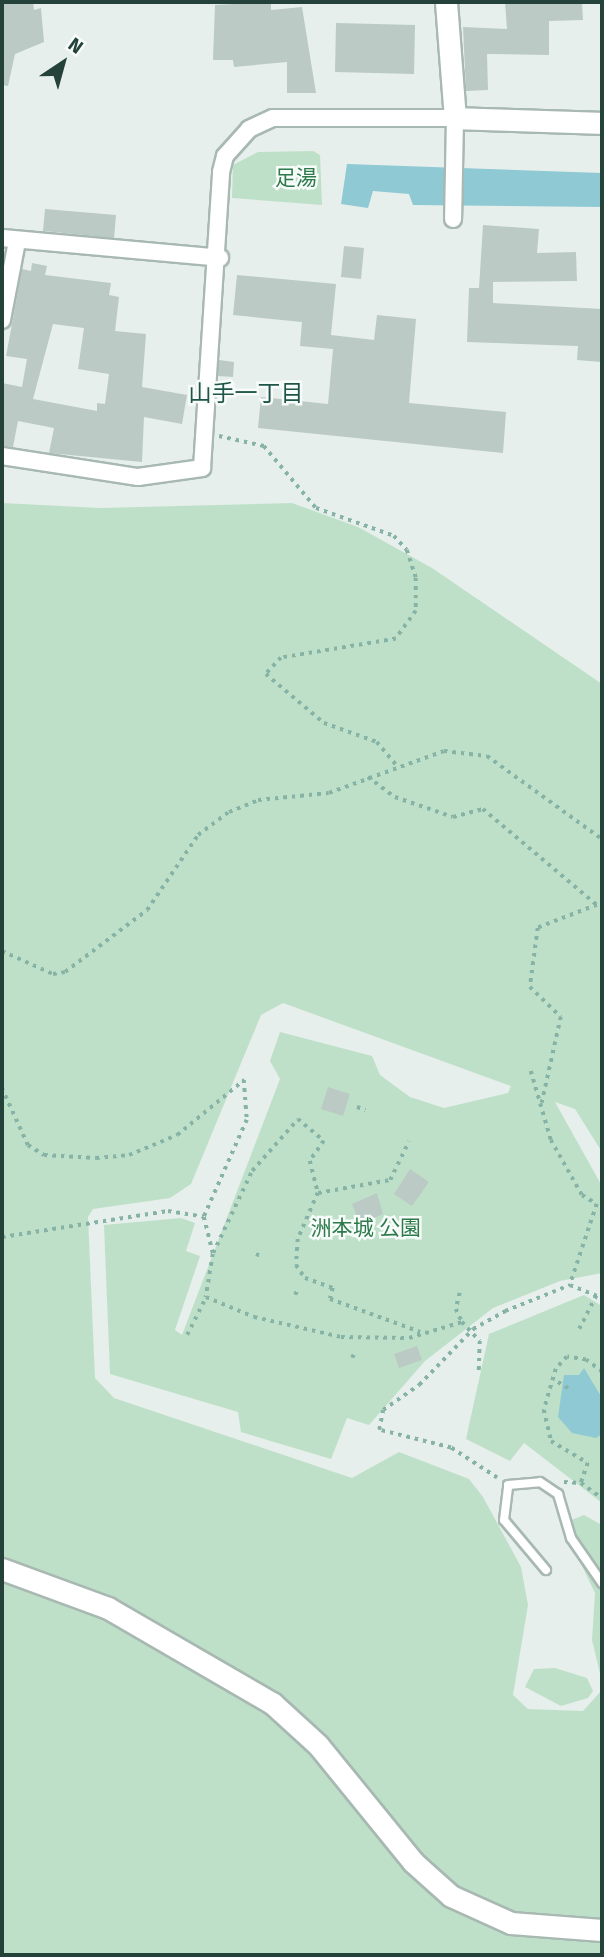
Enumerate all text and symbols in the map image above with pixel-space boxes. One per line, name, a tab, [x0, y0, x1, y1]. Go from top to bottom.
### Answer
north arrow	[28, 28, 98, 98]
text: N	[64, 33, 87, 59]
park label: 足湯	[275, 165, 317, 191]
district label: 山手一丁目	[189, 379, 303, 407]
park label: 洲本城 公園	[311, 1215, 421, 1241]

